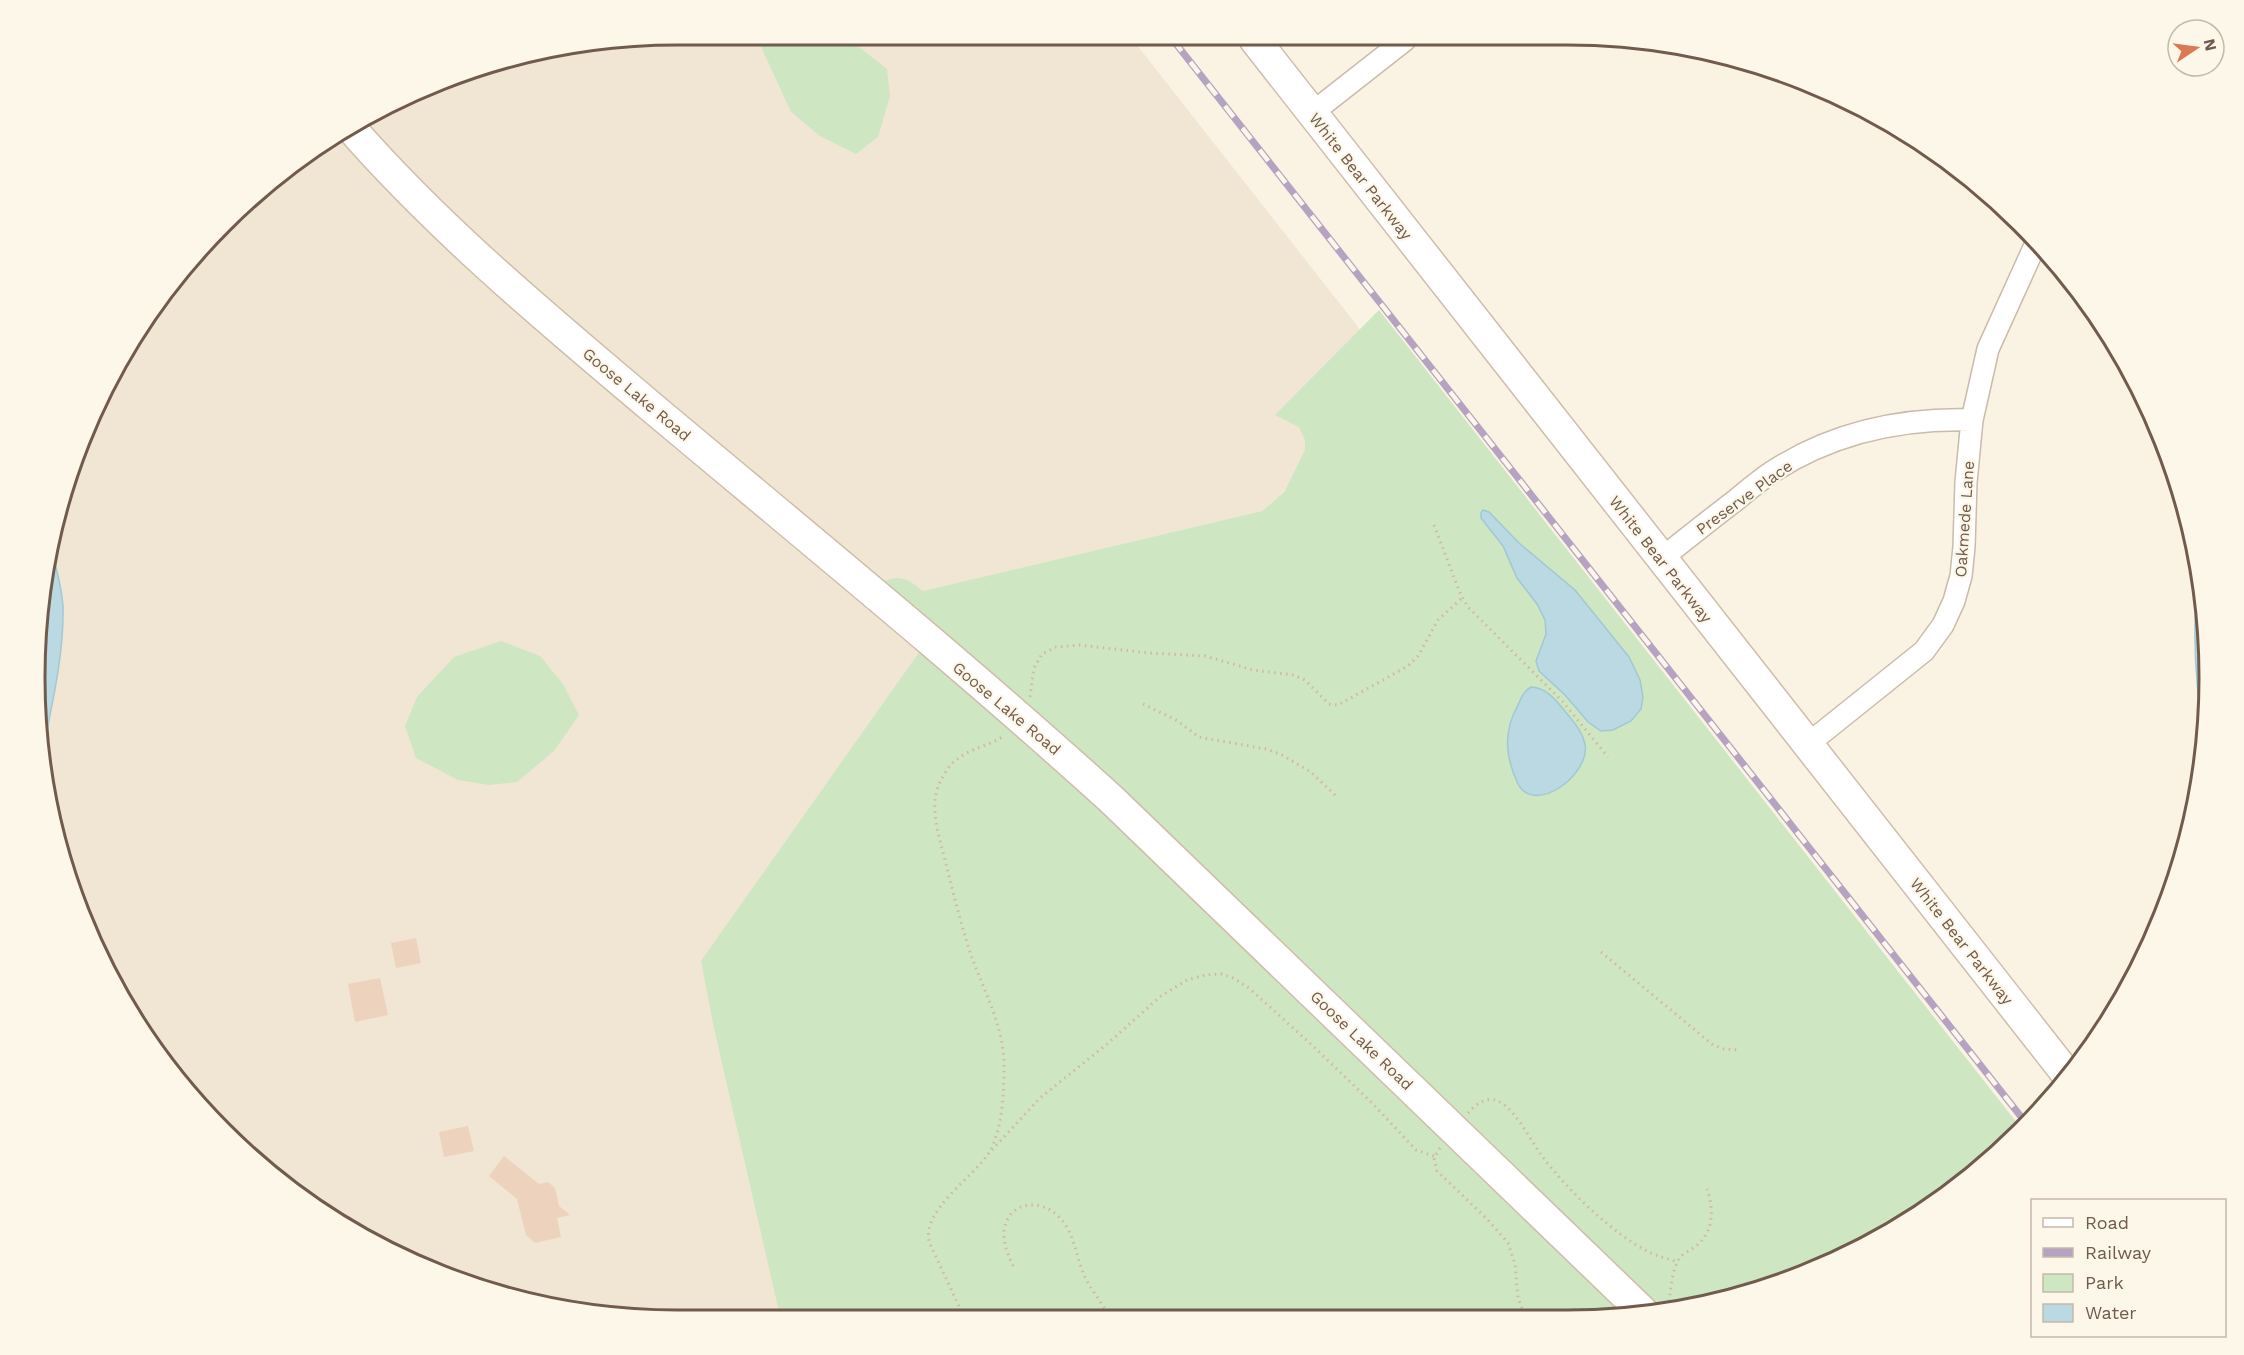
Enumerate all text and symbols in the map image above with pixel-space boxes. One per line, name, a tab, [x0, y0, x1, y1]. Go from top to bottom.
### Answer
north arrow	[2166, 18, 2226, 78]
text: N	[2200, 37, 2221, 53]
street label: White Bear Parkway	[1305, 109, 1416, 244]
street label: Goose Lake Road	[579, 344, 695, 445]
street label: Preserve Place	[1692, 456, 1796, 539]
street label: Oakmede Lane	[1951, 460, 1978, 578]
street label: White Bear Parkway	[1605, 492, 1716, 627]
street label: Goose Lake Road	[949, 658, 1065, 759]
street label: White Bear Parkway	[1906, 874, 2017, 1009]
street label: Goose Lake Road	[1306, 987, 1417, 1094]
legend	[2031, 1199, 2226, 1337]
text: Road	[2085, 1212, 2129, 1233]
text: Railway	[2085, 1242, 2152, 1263]
text: Park	[2085, 1272, 2124, 1293]
text: Water	[2085, 1302, 2137, 1323]

